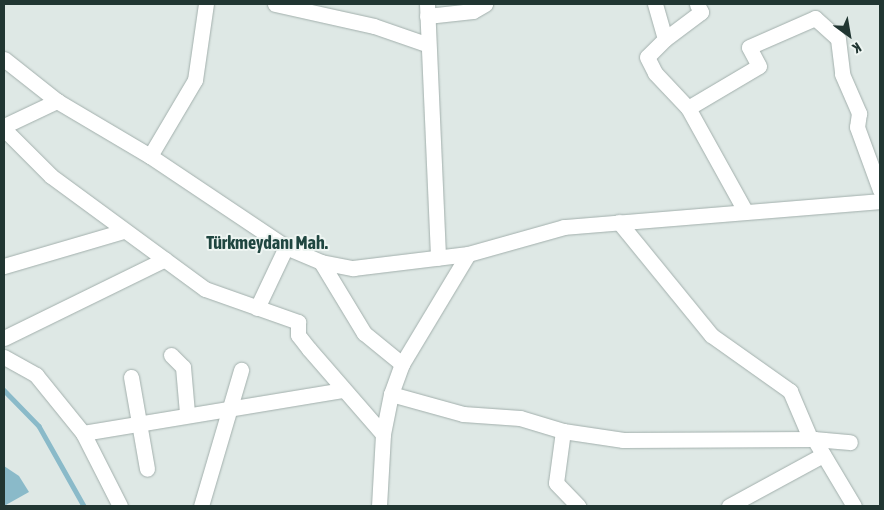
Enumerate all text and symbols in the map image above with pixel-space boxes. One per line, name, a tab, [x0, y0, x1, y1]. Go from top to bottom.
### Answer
north arrow	[824, 10, 874, 60]
text: K	[850, 39, 864, 56]
district label: Türkmeydanı Mah.	[206, 232, 328, 254]

